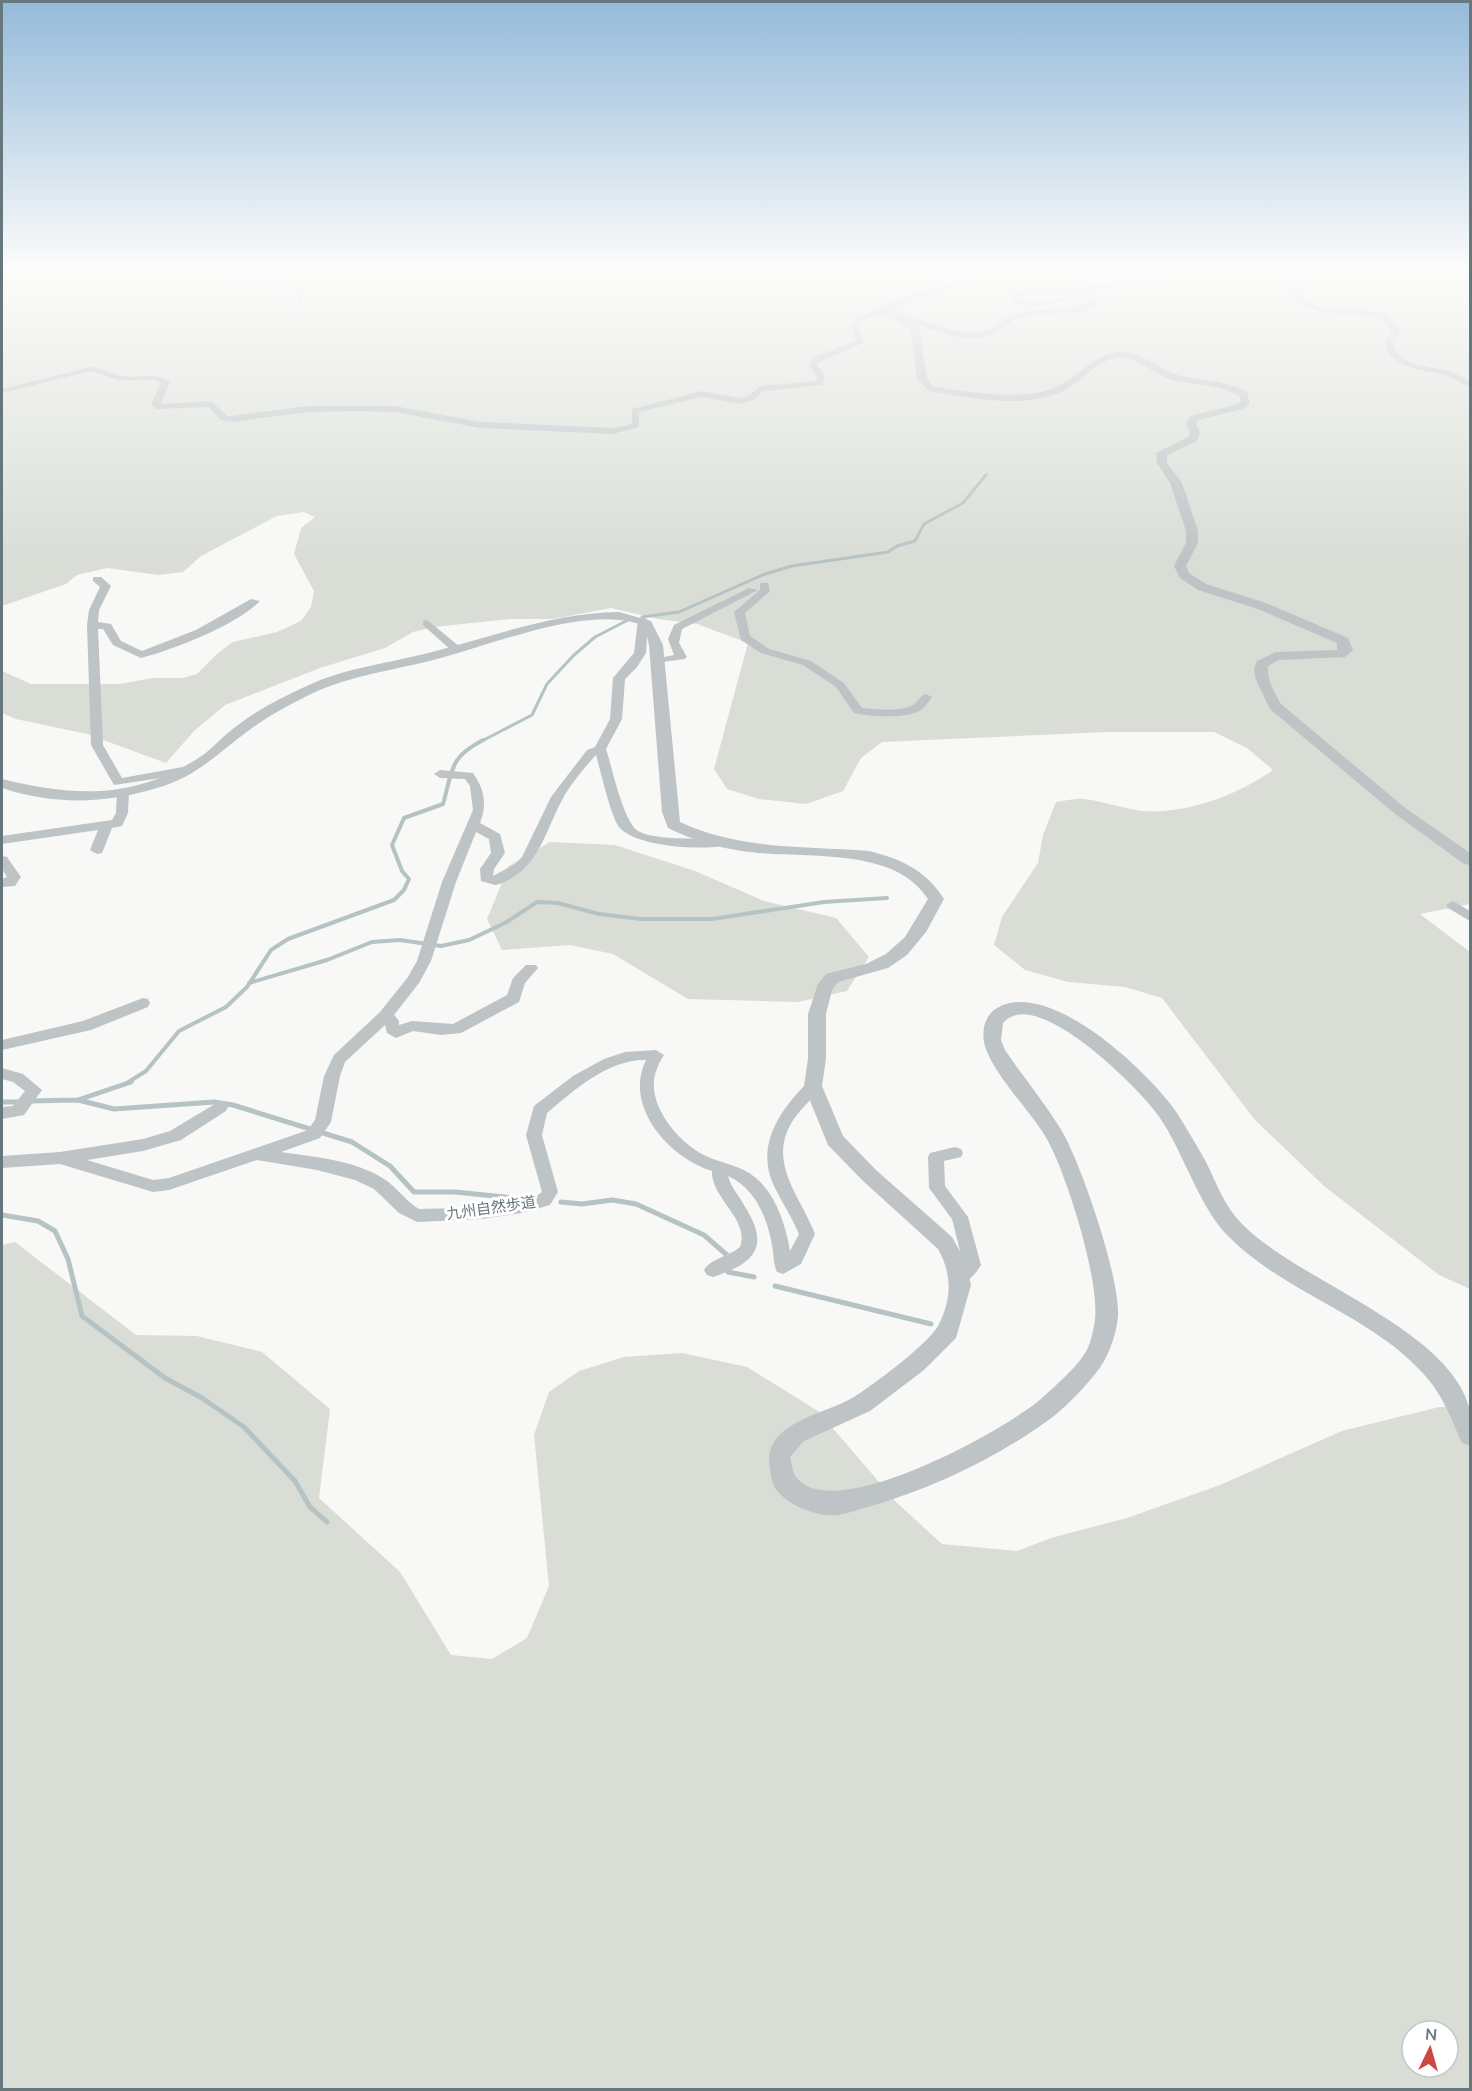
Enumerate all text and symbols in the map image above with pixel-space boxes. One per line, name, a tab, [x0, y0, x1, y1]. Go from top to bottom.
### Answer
street label: 九州自然歩道	[445, 1192, 537, 1224]
north arrow	[1400, 2019, 1460, 2079]
text: N	[1424, 2024, 1438, 2047]

